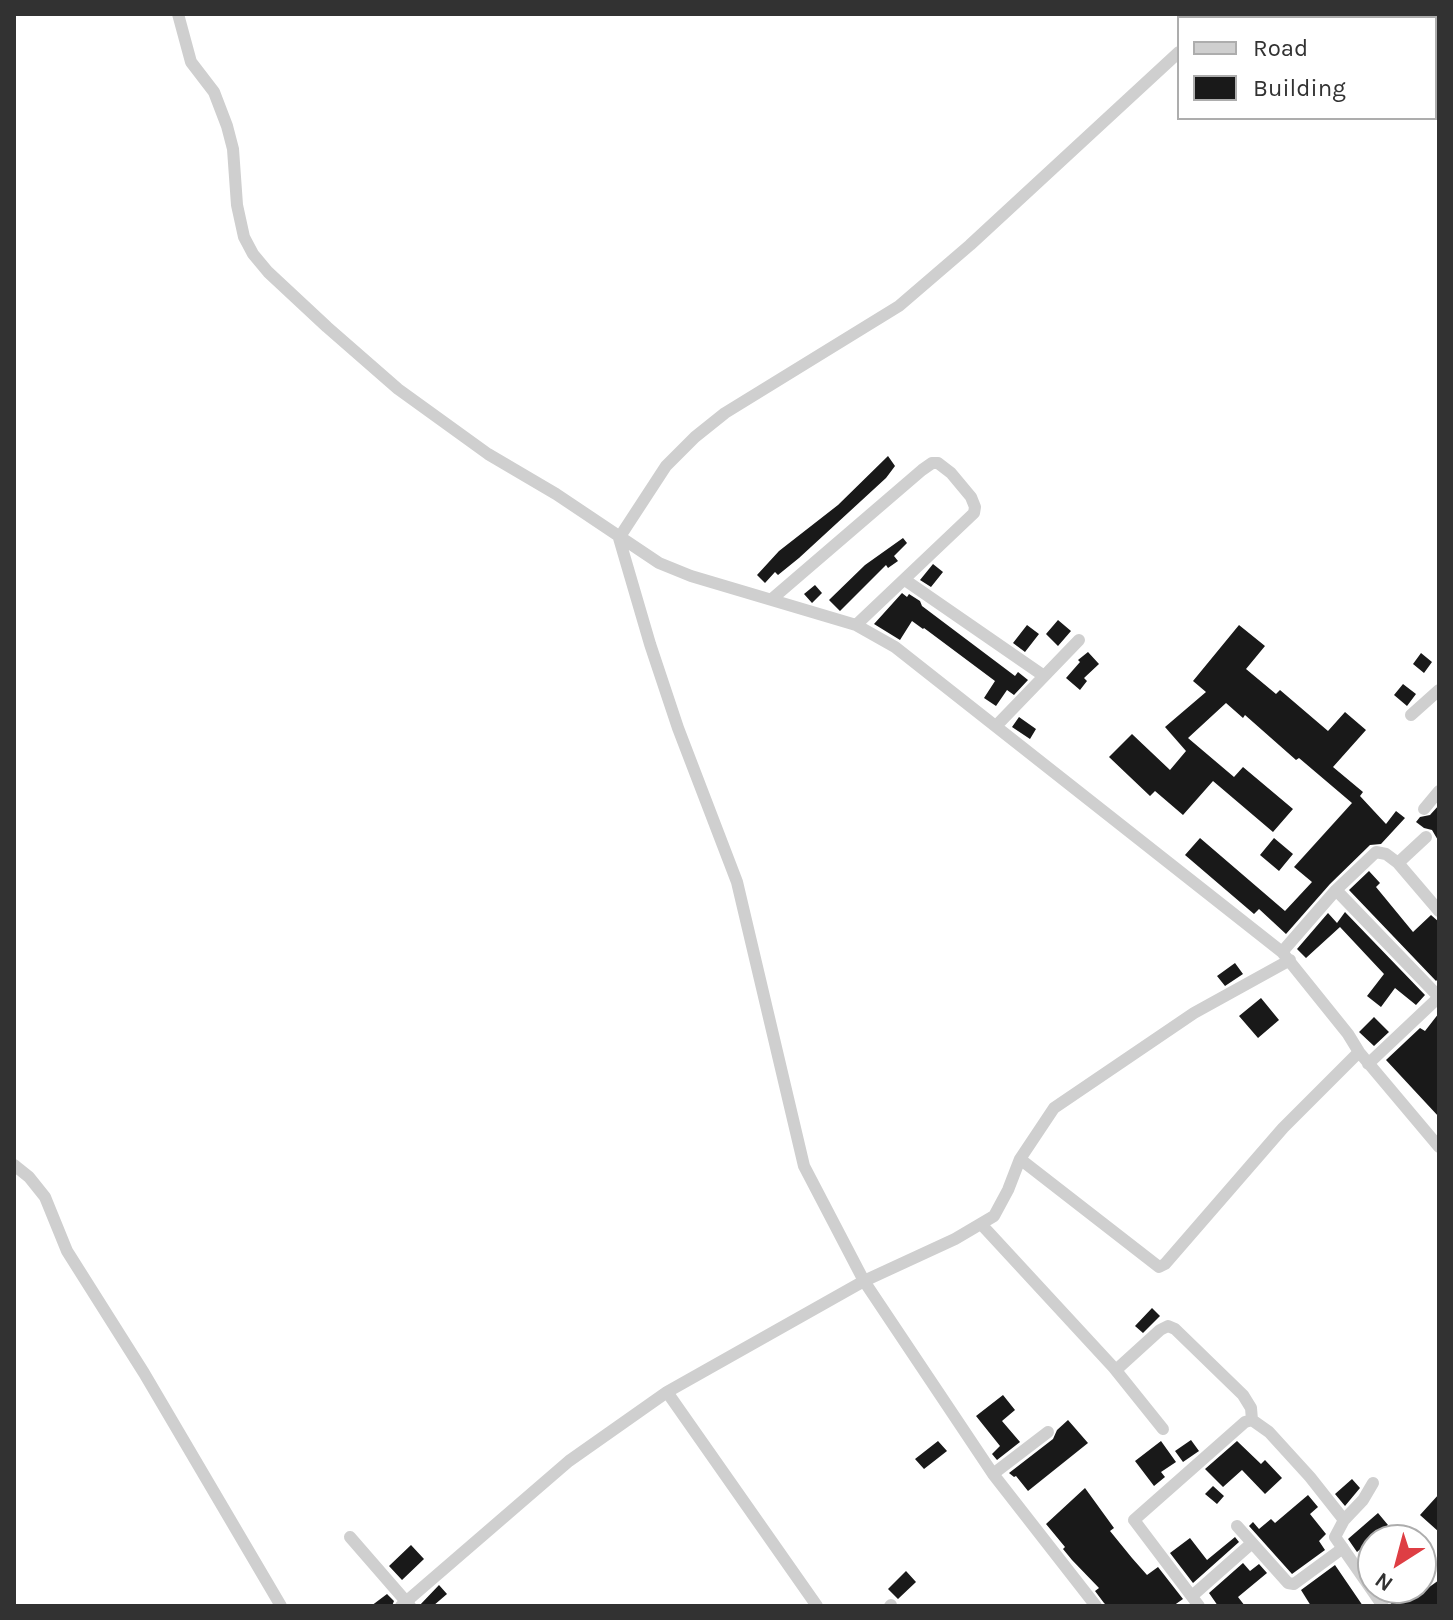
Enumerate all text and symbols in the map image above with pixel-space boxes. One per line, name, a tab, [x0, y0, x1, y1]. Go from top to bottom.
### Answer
legend	[1177, 16, 1437, 120]
text: Road	[1253, 34, 1308, 62]
text: Building	[1253, 74, 1346, 102]
north arrow	[1357, 1524, 1437, 1604]
text: N	[1370, 1567, 1398, 1597]

